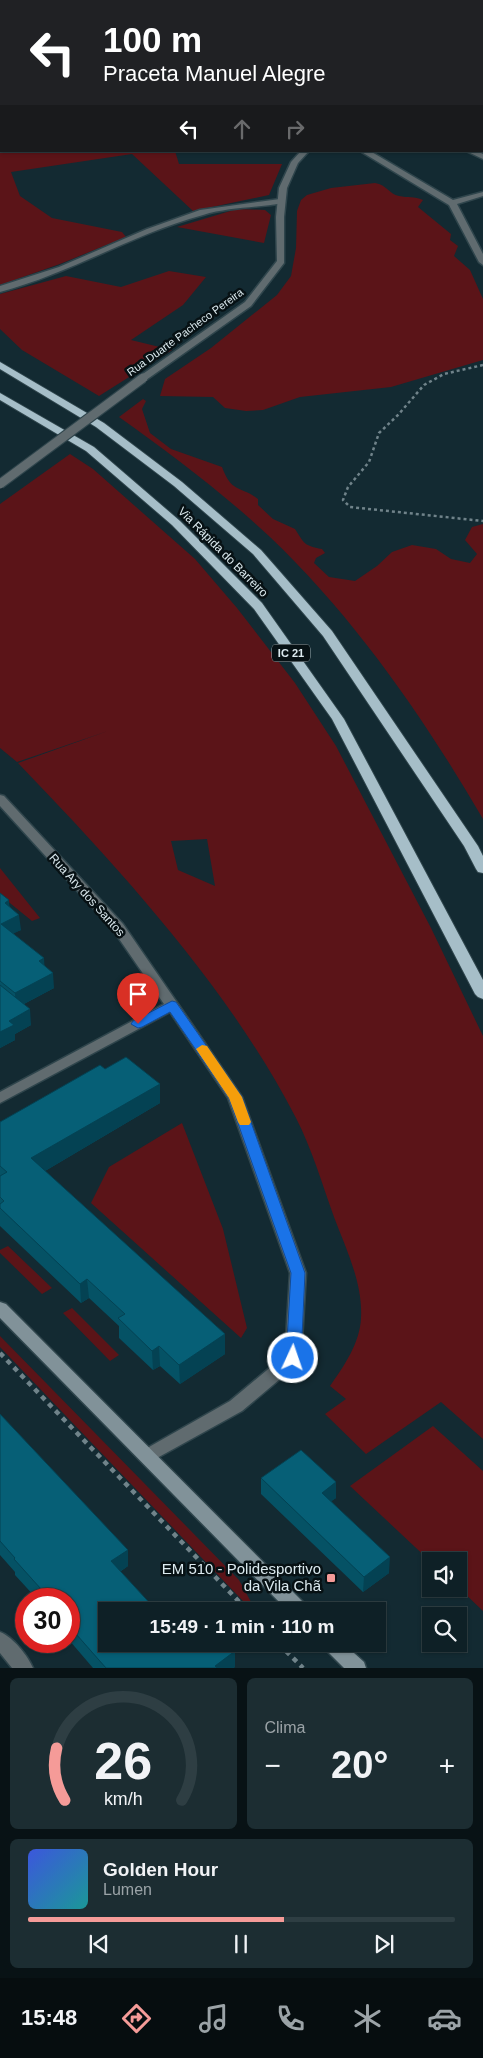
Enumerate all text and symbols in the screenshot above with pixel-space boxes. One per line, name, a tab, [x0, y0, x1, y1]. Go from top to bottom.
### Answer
icon: left	[20, 20, 85, 85]
text: 100 m	[103, 20, 202, 59]
text: Praceta Manuel Alegre	[103, 61, 326, 86]
icon: left	[175, 115, 203, 143]
icon: ahead	[228, 115, 256, 143]
icon: right	[281, 115, 309, 143]
street label: Rua Duarte Pacheco Pereira	[125, 285, 246, 378]
street label: Via Rápida do Barreiro	[175, 504, 271, 600]
road number: IC 21	[272, 644, 310, 661]
street label: Rua Ary dos Santos	[46, 851, 128, 939]
pin	[117, 973, 159, 1024]
icon: arrive	[124, 980, 152, 1008]
position arrow	[266, 1331, 318, 1383]
map controls	[422, 1552, 467, 1652]
button: sound	[422, 1552, 467, 1597]
place label: EM 510 - Polidesportivo da Vila Chã	[162, 1560, 322, 1594]
marker: EM 510 - Polidesportivo da Vila Chã	[325, 1572, 337, 1584]
speed limit sign: 30	[15, 1588, 80, 1653]
button: search	[422, 1607, 467, 1652]
text: 15:49 · 1 min · 110 m	[150, 1616, 334, 1637]
text: Clima	[265, 1719, 305, 1736]
text: 26	[94, 1732, 152, 1790]
text: 20°	[331, 1744, 388, 1786]
text: −	[265, 1750, 281, 1781]
text: +	[439, 1750, 455, 1781]
text: km/h	[104, 1789, 143, 1809]
text: Golden Hour	[103, 1859, 218, 1880]
text: Lumen	[103, 1881, 152, 1898]
icon: previous	[85, 1930, 113, 1958]
icon: pause	[227, 1930, 255, 1958]
icon: next	[370, 1930, 398, 1958]
icon: directions	[119, 2001, 154, 2036]
icon: music	[196, 2001, 231, 2036]
icon: phone	[273, 2001, 308, 2036]
icon: climate	[350, 2001, 385, 2036]
icon: car	[427, 2001, 462, 2036]
text: 15:48	[21, 2005, 77, 2030]

